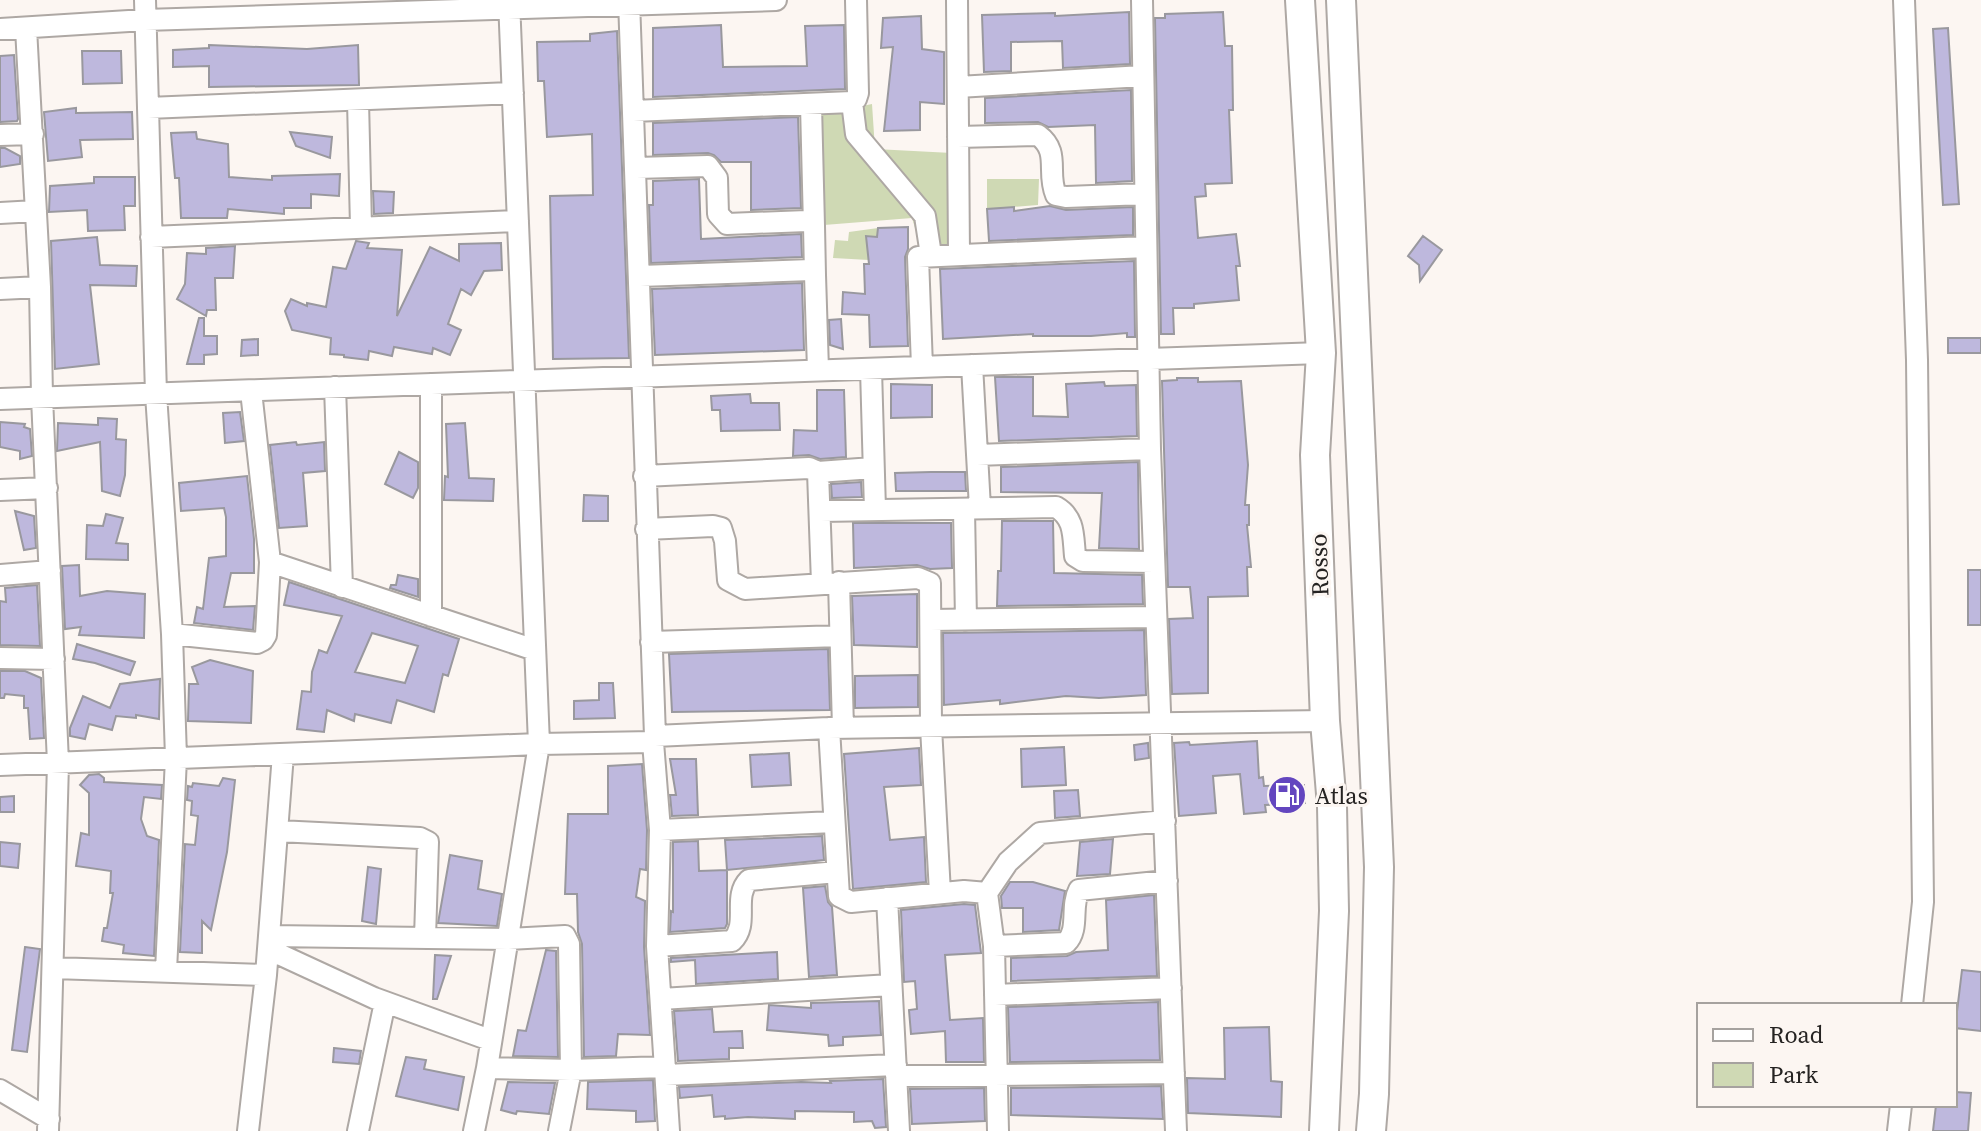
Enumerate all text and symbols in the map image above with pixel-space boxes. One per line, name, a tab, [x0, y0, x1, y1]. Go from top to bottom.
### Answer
street label: Rosso	[1301, 533, 1337, 597]
fuel station icon: Atlas	[1266, 774, 1308, 816]
place label: Atlas	[1315, 779, 1368, 812]
legend	[1697, 1003, 1957, 1107]
text: Road	[1769, 1018, 1824, 1051]
text: Park	[1769, 1058, 1819, 1091]

